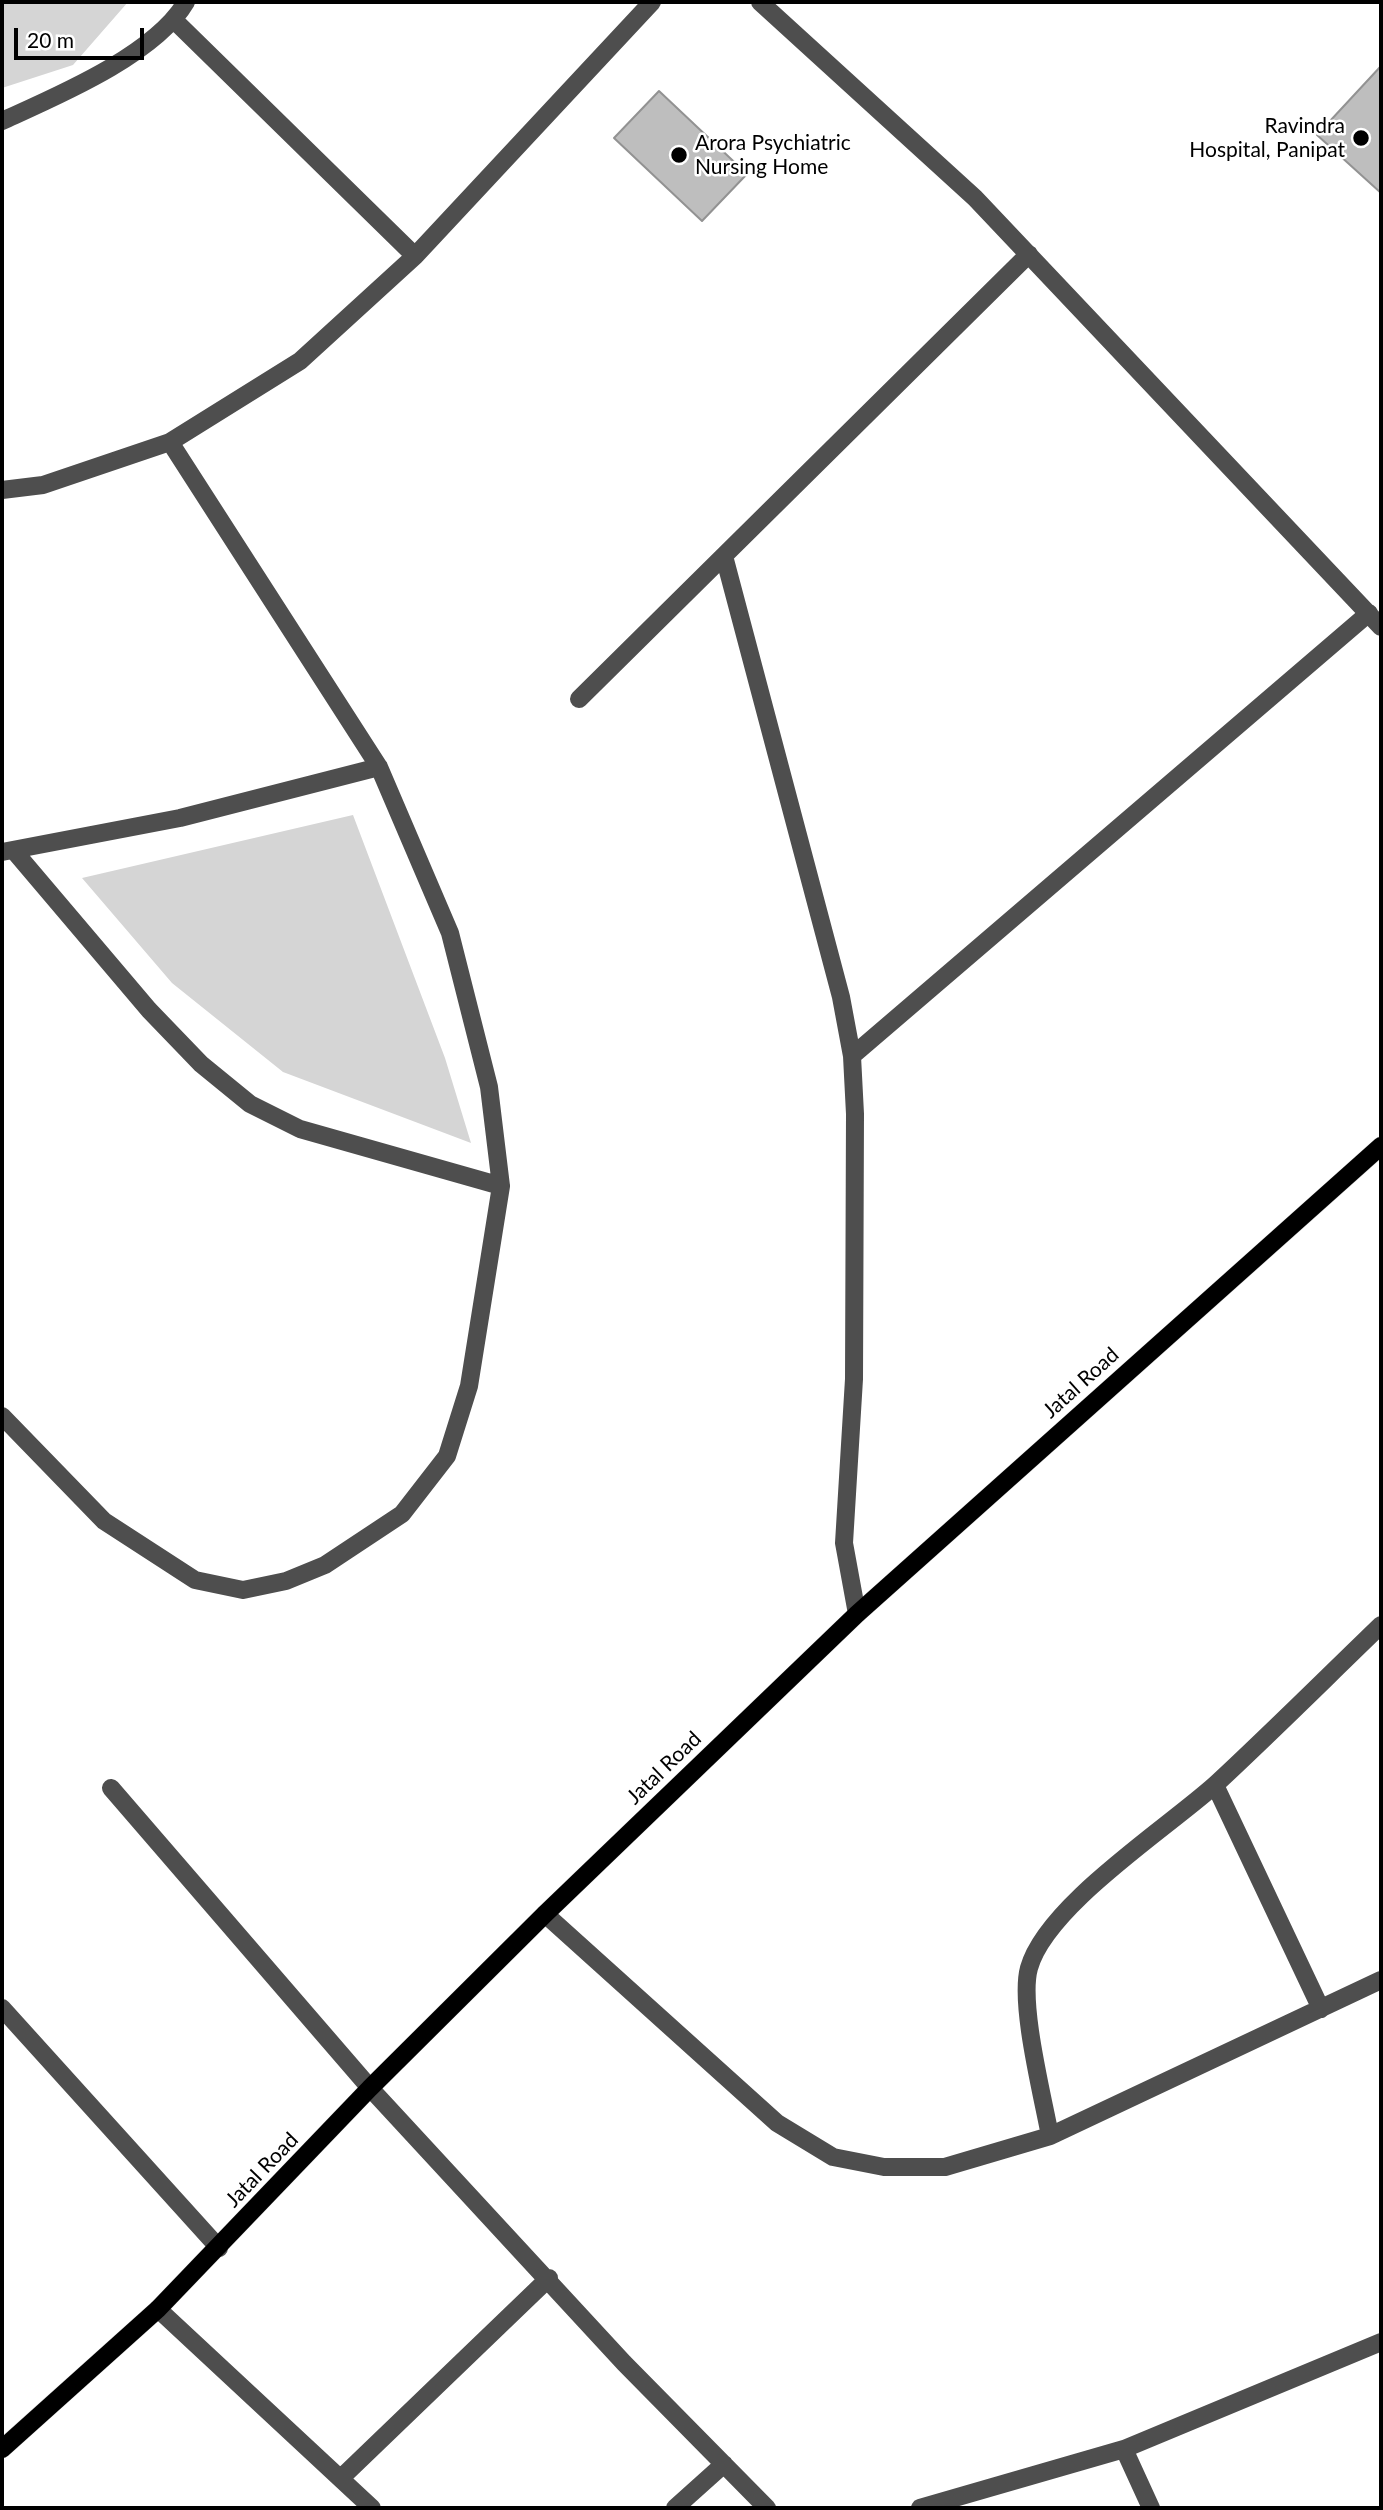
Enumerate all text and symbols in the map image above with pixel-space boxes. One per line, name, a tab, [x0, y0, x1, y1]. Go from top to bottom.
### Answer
scale bar	[18, 14, 147, 58]
text: 20 m	[27, 27, 74, 52]
place label: Ravindra Hospital, Panipat	[1189, 113, 1345, 163]
marker: Ravindra Hospital, Panipat	[1351, 128, 1371, 148]
place label: Arora Psychiatric Nursing Home	[695, 130, 851, 180]
marker: Arora Psychiatric Nursing Home	[669, 145, 689, 165]
street label: Jatal Road	[1038, 1342, 1124, 1424]
street label: Jatal Road	[622, 1726, 706, 1810]
street label: Jatal Road	[220, 2128, 304, 2212]

